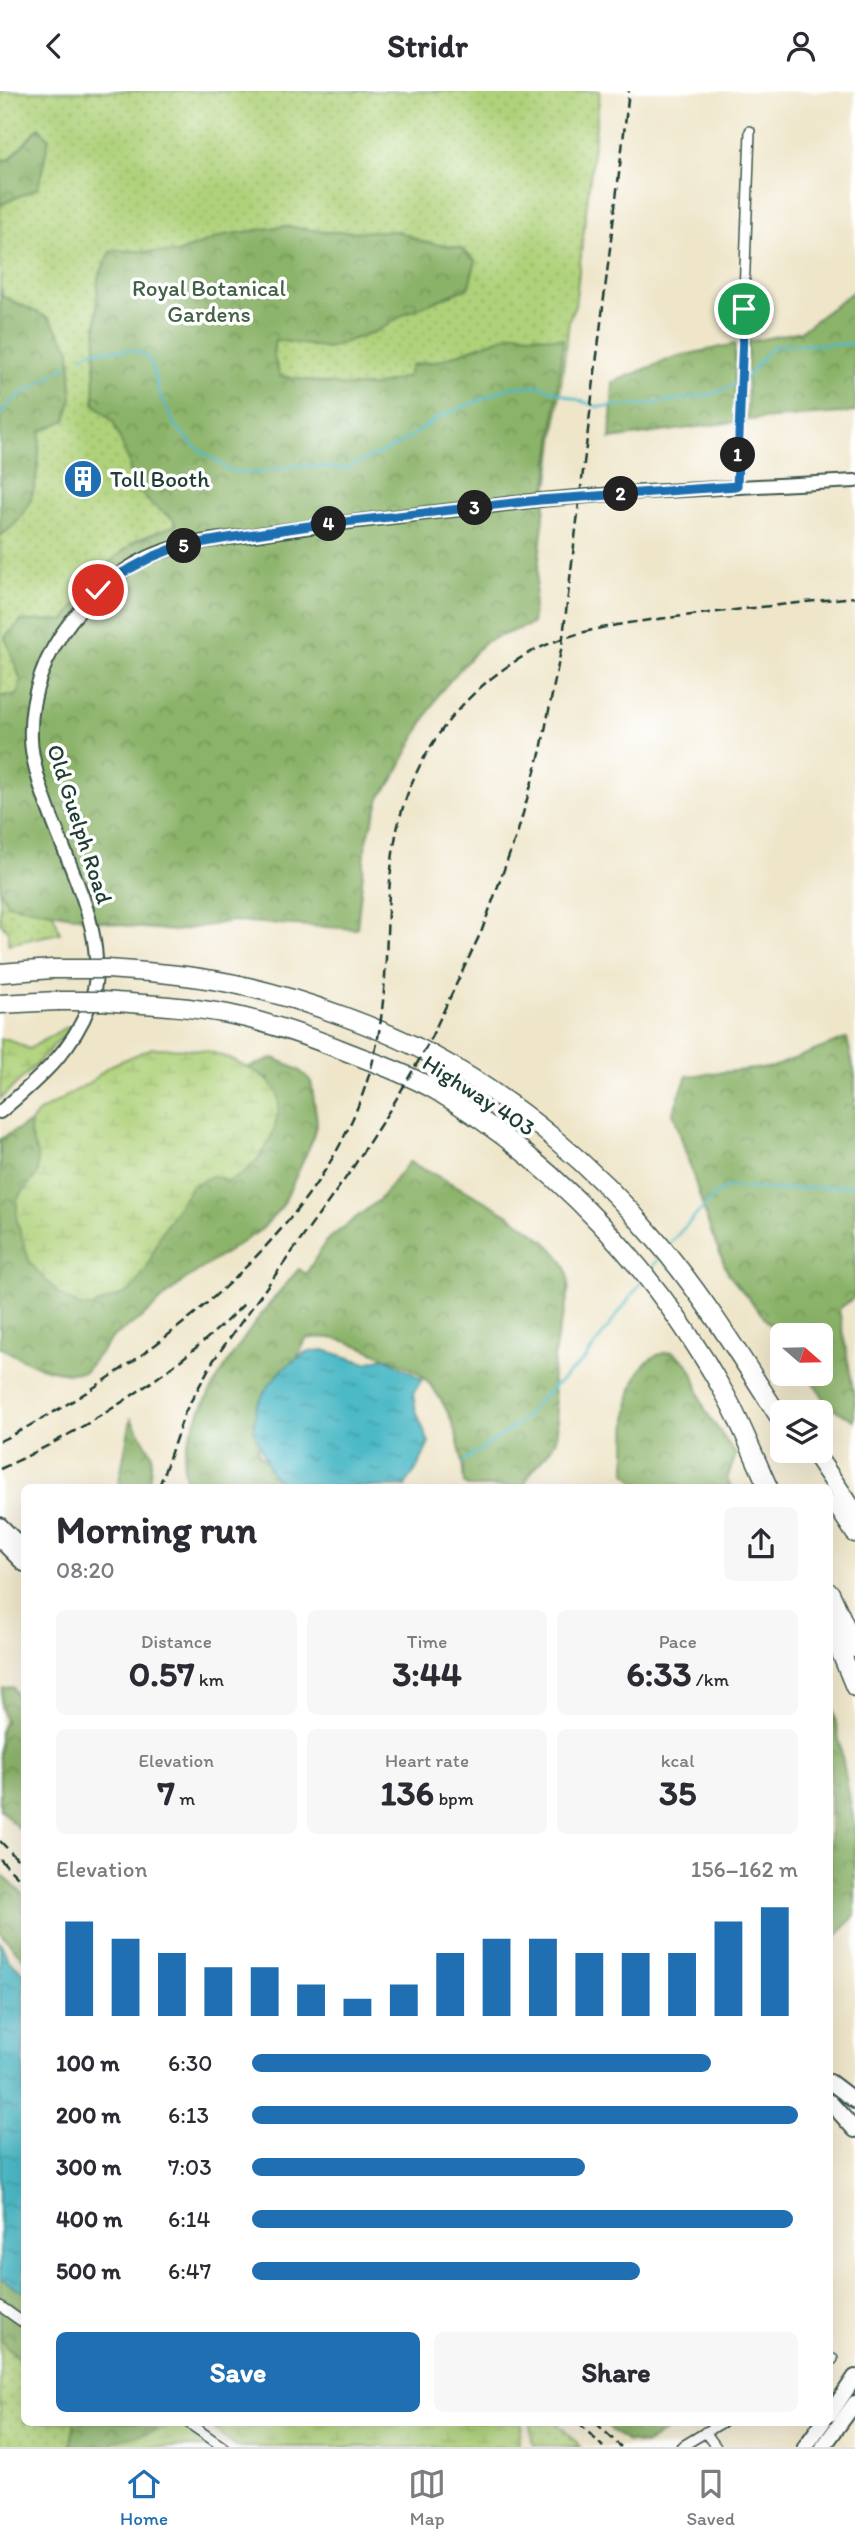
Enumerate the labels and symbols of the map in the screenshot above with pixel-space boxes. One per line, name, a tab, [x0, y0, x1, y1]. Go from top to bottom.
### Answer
park label: Royal Botanical Gardens	[132, 274, 286, 328]
pin	[714, 279, 774, 339]
pin: 1	[720, 437, 756, 473]
building icon: Toll Booth	[62, 458, 104, 500]
place label: Toll Booth	[110, 465, 210, 493]
pin: 2	[604, 477, 638, 511]
pin: 3	[458, 491, 492, 525]
pin: 4	[312, 507, 346, 541]
pin: 5	[166, 529, 202, 563]
pin	[68, 560, 128, 620]
street label: Old Guelph Road	[41, 741, 119, 908]
street label: Highway 403	[417, 1048, 541, 1142]
north arrow	[770, 1323, 833, 1386]

